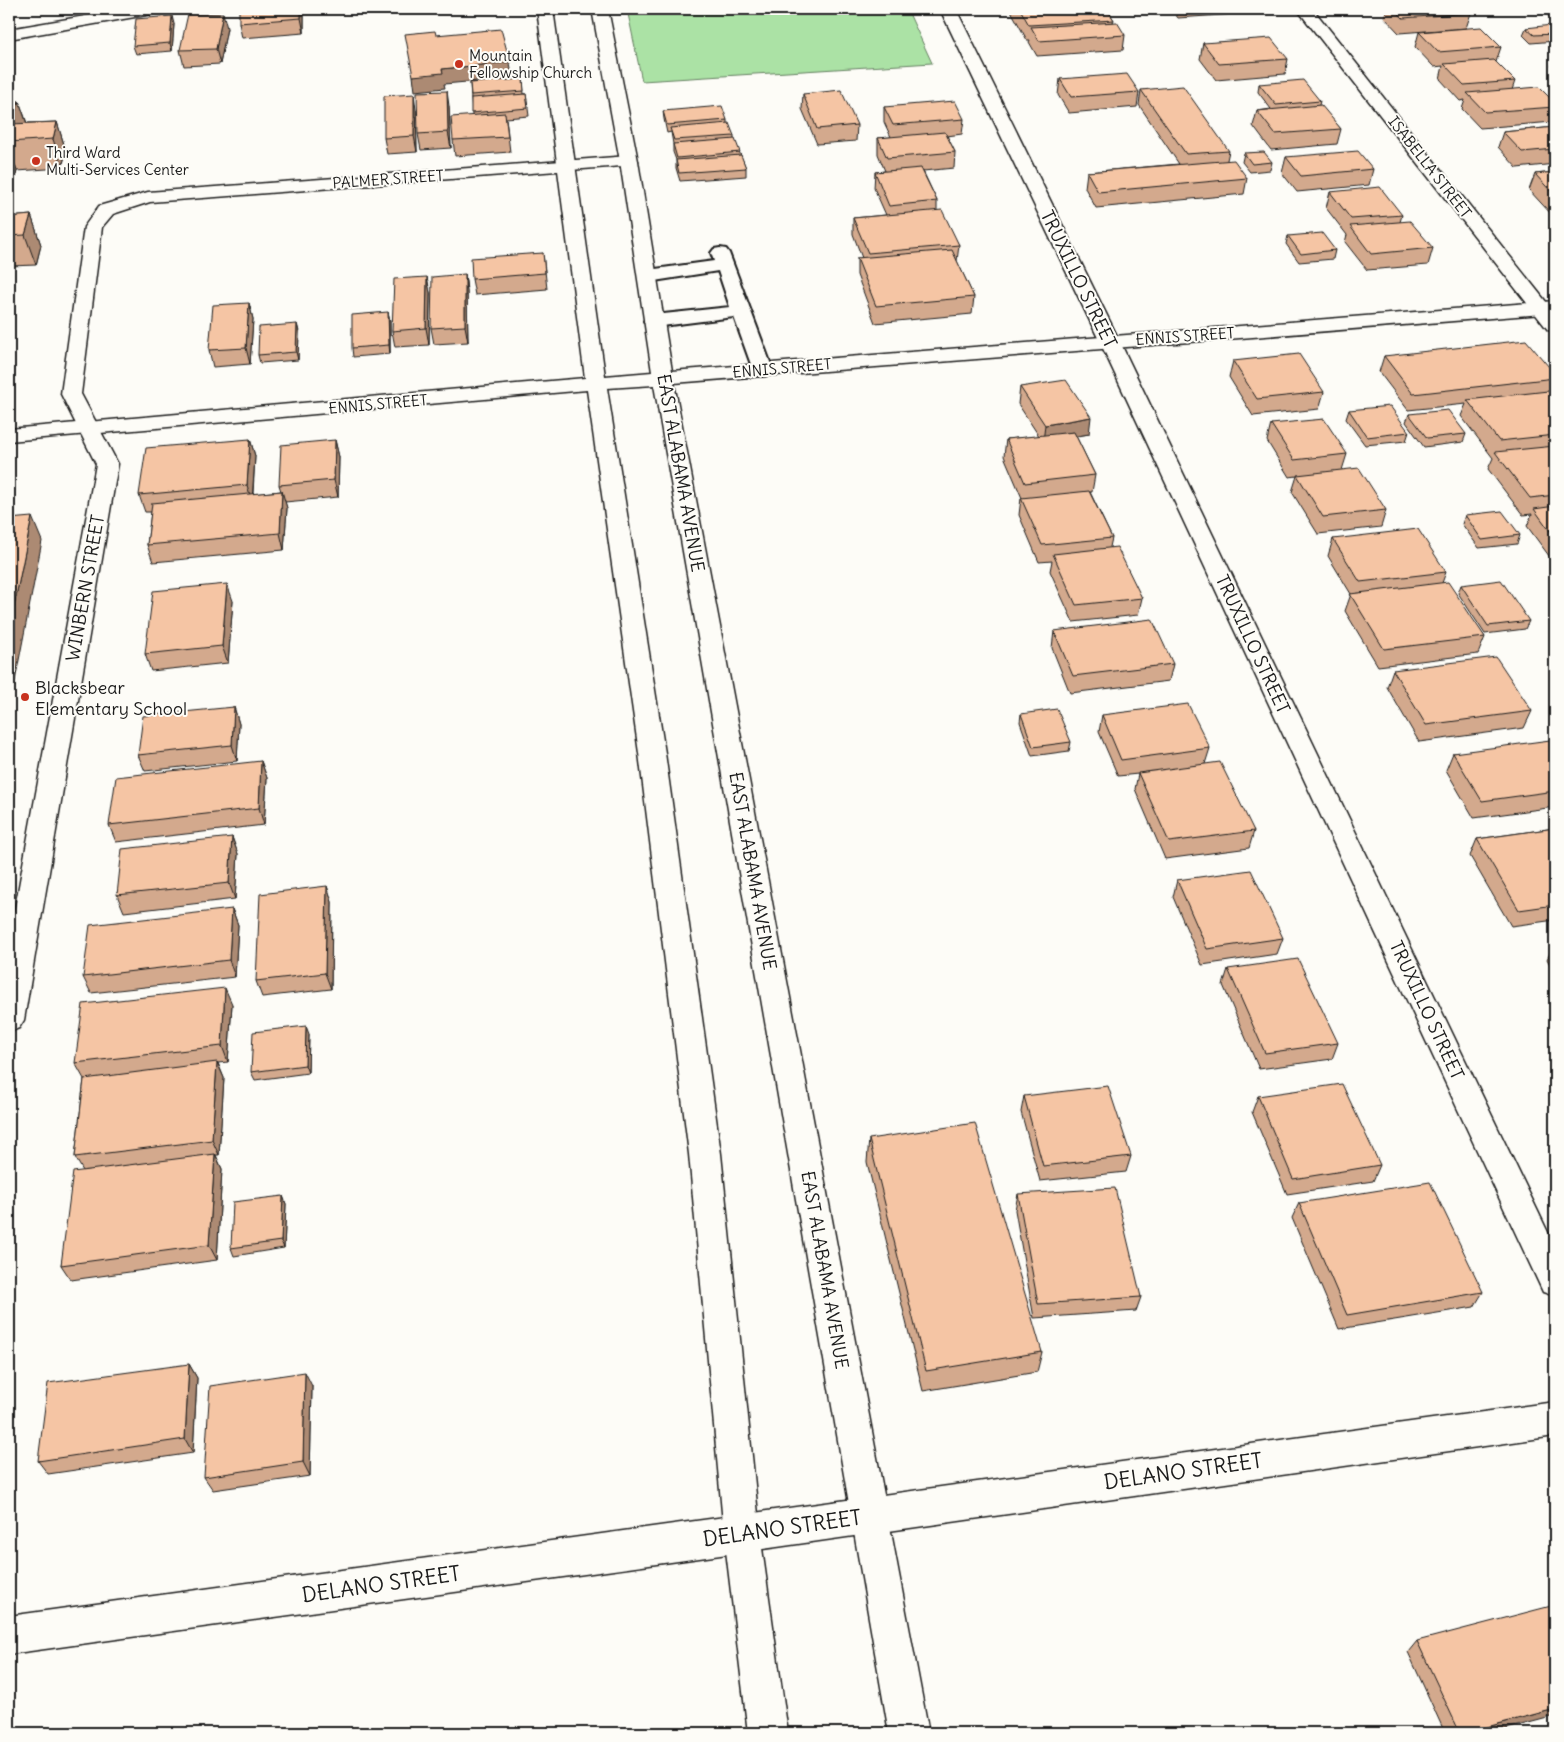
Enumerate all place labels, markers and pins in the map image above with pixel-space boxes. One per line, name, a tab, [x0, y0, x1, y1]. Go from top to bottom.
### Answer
place label: Mountain Fellowship Church	[469, 46, 592, 82]
marker: Mountain Fellowship Church	[453, 58, 465, 70]
place label: Third Ward Multi-Services Center	[46, 143, 189, 179]
marker: Third Ward Multi-Services Center	[30, 155, 42, 167]
place label: Blacksbear Elementary School	[35, 676, 187, 720]
marker: Blacksbear Elementary School	[19, 691, 31, 703]

